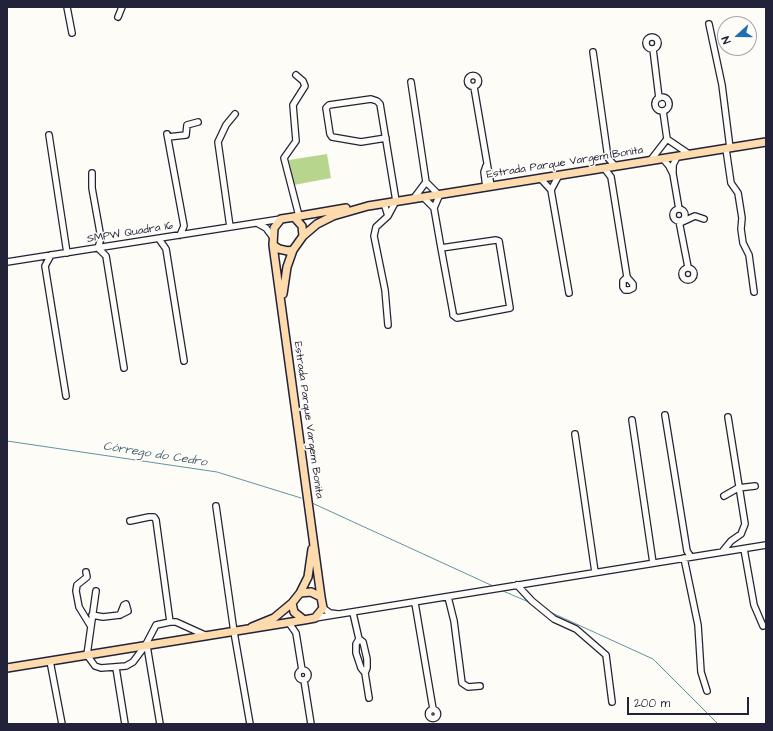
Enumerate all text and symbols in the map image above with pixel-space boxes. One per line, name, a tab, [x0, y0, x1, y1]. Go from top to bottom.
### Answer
north arrow	[717, 16, 757, 56]
text: N	[718, 34, 735, 46]
street label: Estrada Parque Vargem Bonita	[486, 144, 644, 182]
street label: SMPW Quadra 16	[86, 220, 174, 246]
street label: Estrada Parque Vargem Bonita	[290, 341, 326, 499]
water label: Córrego do Cedro	[102, 440, 208, 470]
scale bar	[629, 689, 751, 715]
text: 200 m	[634, 695, 670, 712]

